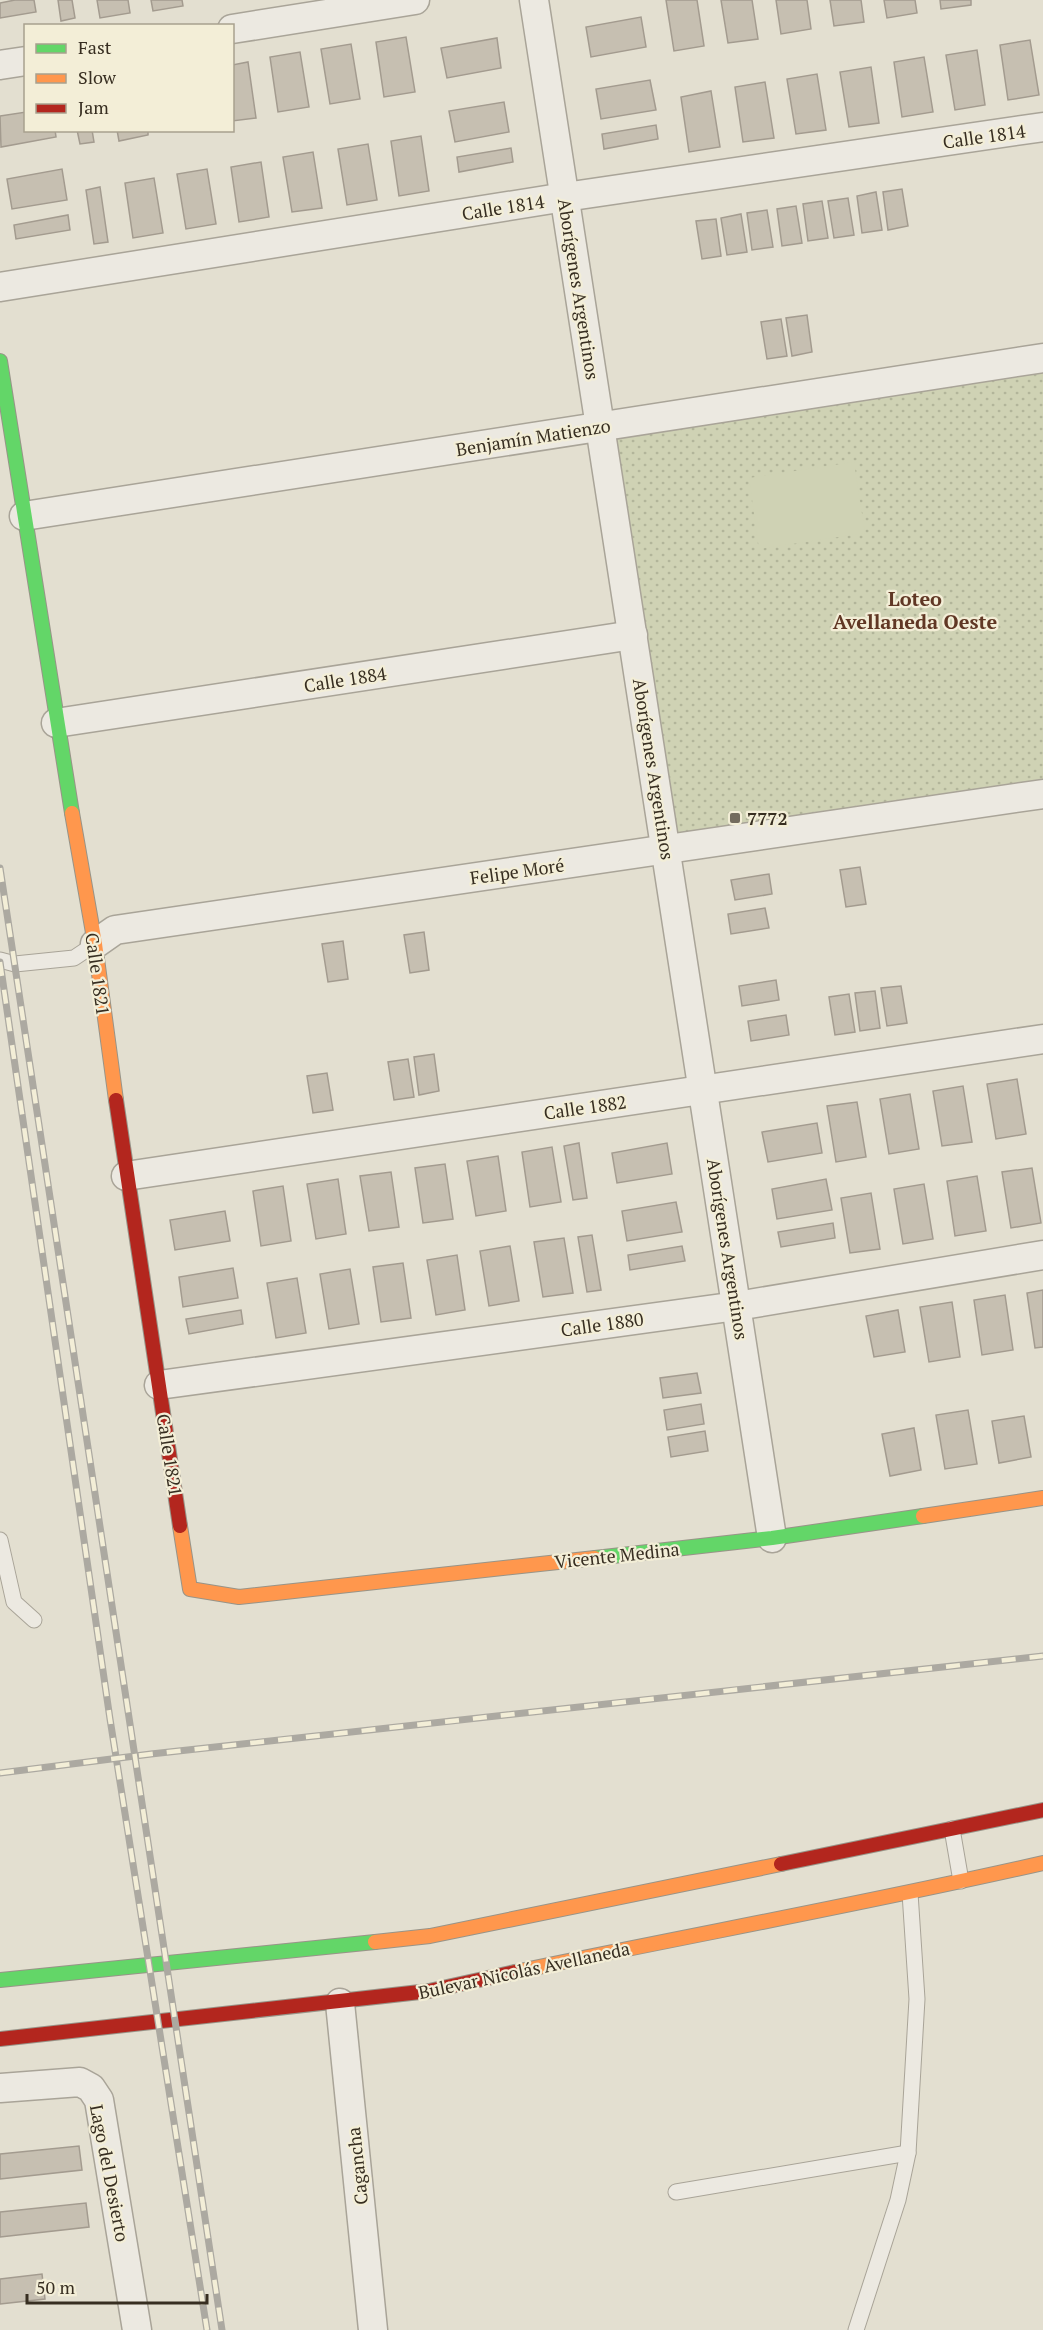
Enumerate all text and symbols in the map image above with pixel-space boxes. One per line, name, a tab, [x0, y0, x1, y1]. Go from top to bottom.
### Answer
legend	[24, 24, 234, 132]
text: Fast	[78, 35, 112, 59]
text: Slow	[78, 65, 117, 89]
text: Jam	[78, 95, 109, 119]
street label: Calle 1814	[941, 118, 1027, 154]
street label: Calle 1814	[460, 189, 546, 225]
street label: Aborígenes Argentinos	[553, 197, 605, 381]
street label: Benjamín Matienzo	[454, 413, 612, 461]
district label: Loteo Avellaneda Oeste	[833, 585, 997, 635]
street label: Calle 1884	[302, 661, 388, 697]
street label: Aborígenes Argentinos	[628, 677, 680, 861]
place label: 7772	[747, 806, 788, 830]
marker: 7772	[728, 811, 742, 825]
street label: Felipe Moré	[468, 853, 566, 889]
street label: Calle 1821	[80, 931, 116, 1017]
street label: Calle 1882	[542, 1089, 628, 1125]
street label: Aborígenes Argentinos	[702, 1157, 754, 1341]
street label: Calle 1880	[559, 1306, 645, 1342]
street label: Calle 1821	[152, 1412, 188, 1498]
street label: Vicente Medina	[553, 1537, 681, 1573]
street label: Bulevar Nicolás Avellaneda	[416, 1936, 632, 2004]
street label: Lago del Desierto	[85, 2102, 135, 2244]
street label: Cagancha	[341, 2126, 373, 2206]
scale bar	[27, 2267, 207, 2305]
text: 50 m	[36, 2275, 76, 2299]

